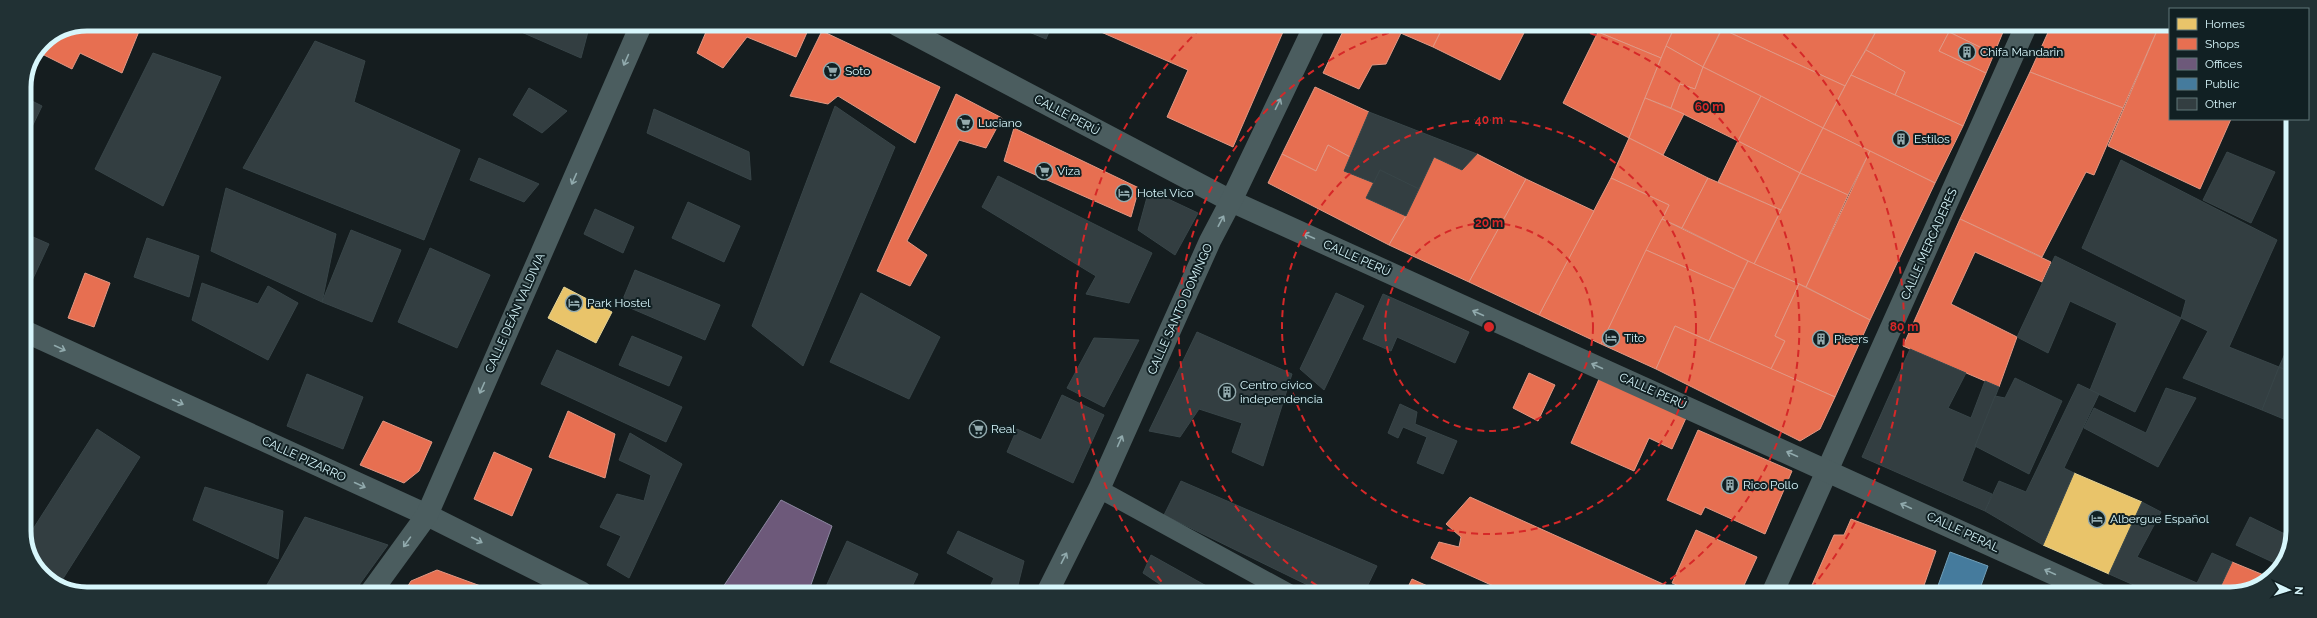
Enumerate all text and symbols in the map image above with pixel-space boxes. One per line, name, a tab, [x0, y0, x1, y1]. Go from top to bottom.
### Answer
legend	[2169, 8, 2309, 120]
text: Homes	[2205, 17, 2245, 31]
text: Shops	[2205, 37, 2240, 51]
building icon: Chifa Mandarin	[1957, 42, 1977, 62]
place label: Chifa Mandarin	[1980, 45, 2063, 59]
one-way arrow	[622, 54, 629, 66]
text: Offices	[2205, 57, 2242, 71]
supermarket icon: Soto	[822, 61, 842, 81]
place label: Soto	[845, 64, 870, 78]
text: Public	[2205, 77, 2240, 91]
street label: CALLE PERÚ	[1032, 92, 1102, 138]
text: Other	[2205, 97, 2237, 111]
one-way arrow	[1275, 98, 1282, 110]
text: 60 m	[1695, 100, 1723, 114]
supermarket icon: Luciano	[955, 113, 975, 133]
text: 40 m	[1475, 113, 1503, 127]
place label: Luciano	[978, 116, 1022, 130]
building icon: Estilos	[1891, 129, 1911, 149]
place label: Estilos	[1914, 132, 1950, 146]
supermarket icon: Viza	[1034, 161, 1054, 181]
place label: Viza	[1057, 164, 1080, 178]
one-way arrow	[569, 173, 577, 185]
hotel icon: Hotel Vico	[1114, 183, 1134, 203]
place label: Hotel Vico	[1137, 186, 1194, 200]
street label: CALLE MERCADERES	[1898, 186, 1960, 302]
one-way arrow	[1218, 215, 1225, 227]
text: 20 m	[1475, 216, 1503, 230]
one-way arrow	[1303, 232, 1315, 240]
street label: CALLE PERÚ	[1321, 237, 1393, 279]
street label: CALLE SANTO DOMINGO	[1145, 241, 1215, 377]
street label: CALLE DEÁN VALDIVIA	[482, 251, 548, 375]
hotel icon: Park Hostel	[564, 293, 584, 313]
place label: Park Hostel	[587, 296, 651, 310]
one-way arrow	[1473, 309, 1485, 316]
centre of rings	[1482, 320, 1496, 334]
text: 80 m	[1890, 320, 1918, 334]
hotel icon: Tito	[1601, 328, 1621, 348]
building icon: Pieers	[1811, 329, 1831, 349]
place label: Tito	[1624, 331, 1645, 345]
place label: Pieers	[1834, 332, 1868, 346]
one-way arrow	[53, 344, 65, 352]
one-way arrow	[1591, 362, 1603, 369]
street label: CALLE PERÚ	[1617, 370, 1689, 412]
place label: Centro cívico independencia	[1240, 378, 1323, 406]
one-way arrow	[478, 382, 485, 394]
building icon: Centro cívico independencia	[1217, 382, 1237, 402]
one-way arrow	[171, 398, 183, 406]
supermarket icon: Real	[968, 419, 988, 439]
place label: Real	[991, 422, 1016, 436]
street label: CALLE PIZARRO	[260, 433, 348, 485]
one-way arrow	[1117, 435, 1125, 447]
one-way arrow	[1786, 450, 1798, 457]
building icon: Rico Pollo	[1720, 475, 1740, 495]
place label: Rico Pollo	[1743, 478, 1798, 492]
one-way arrow	[353, 481, 365, 489]
one-way arrow	[1900, 502, 1912, 509]
street label: CALLE PERAL	[1925, 509, 2001, 555]
hotel icon: Albergue Español	[2087, 509, 2107, 529]
place label: Albergue Español	[2110, 512, 2210, 526]
one-way arrow	[403, 537, 411, 548]
one-way arrow	[471, 537, 483, 544]
one-way arrow	[1061, 552, 1068, 564]
one-way arrow	[2044, 568, 2056, 575]
north arrow	[2269, 570, 2309, 610]
text: N	[2292, 586, 2305, 595]

